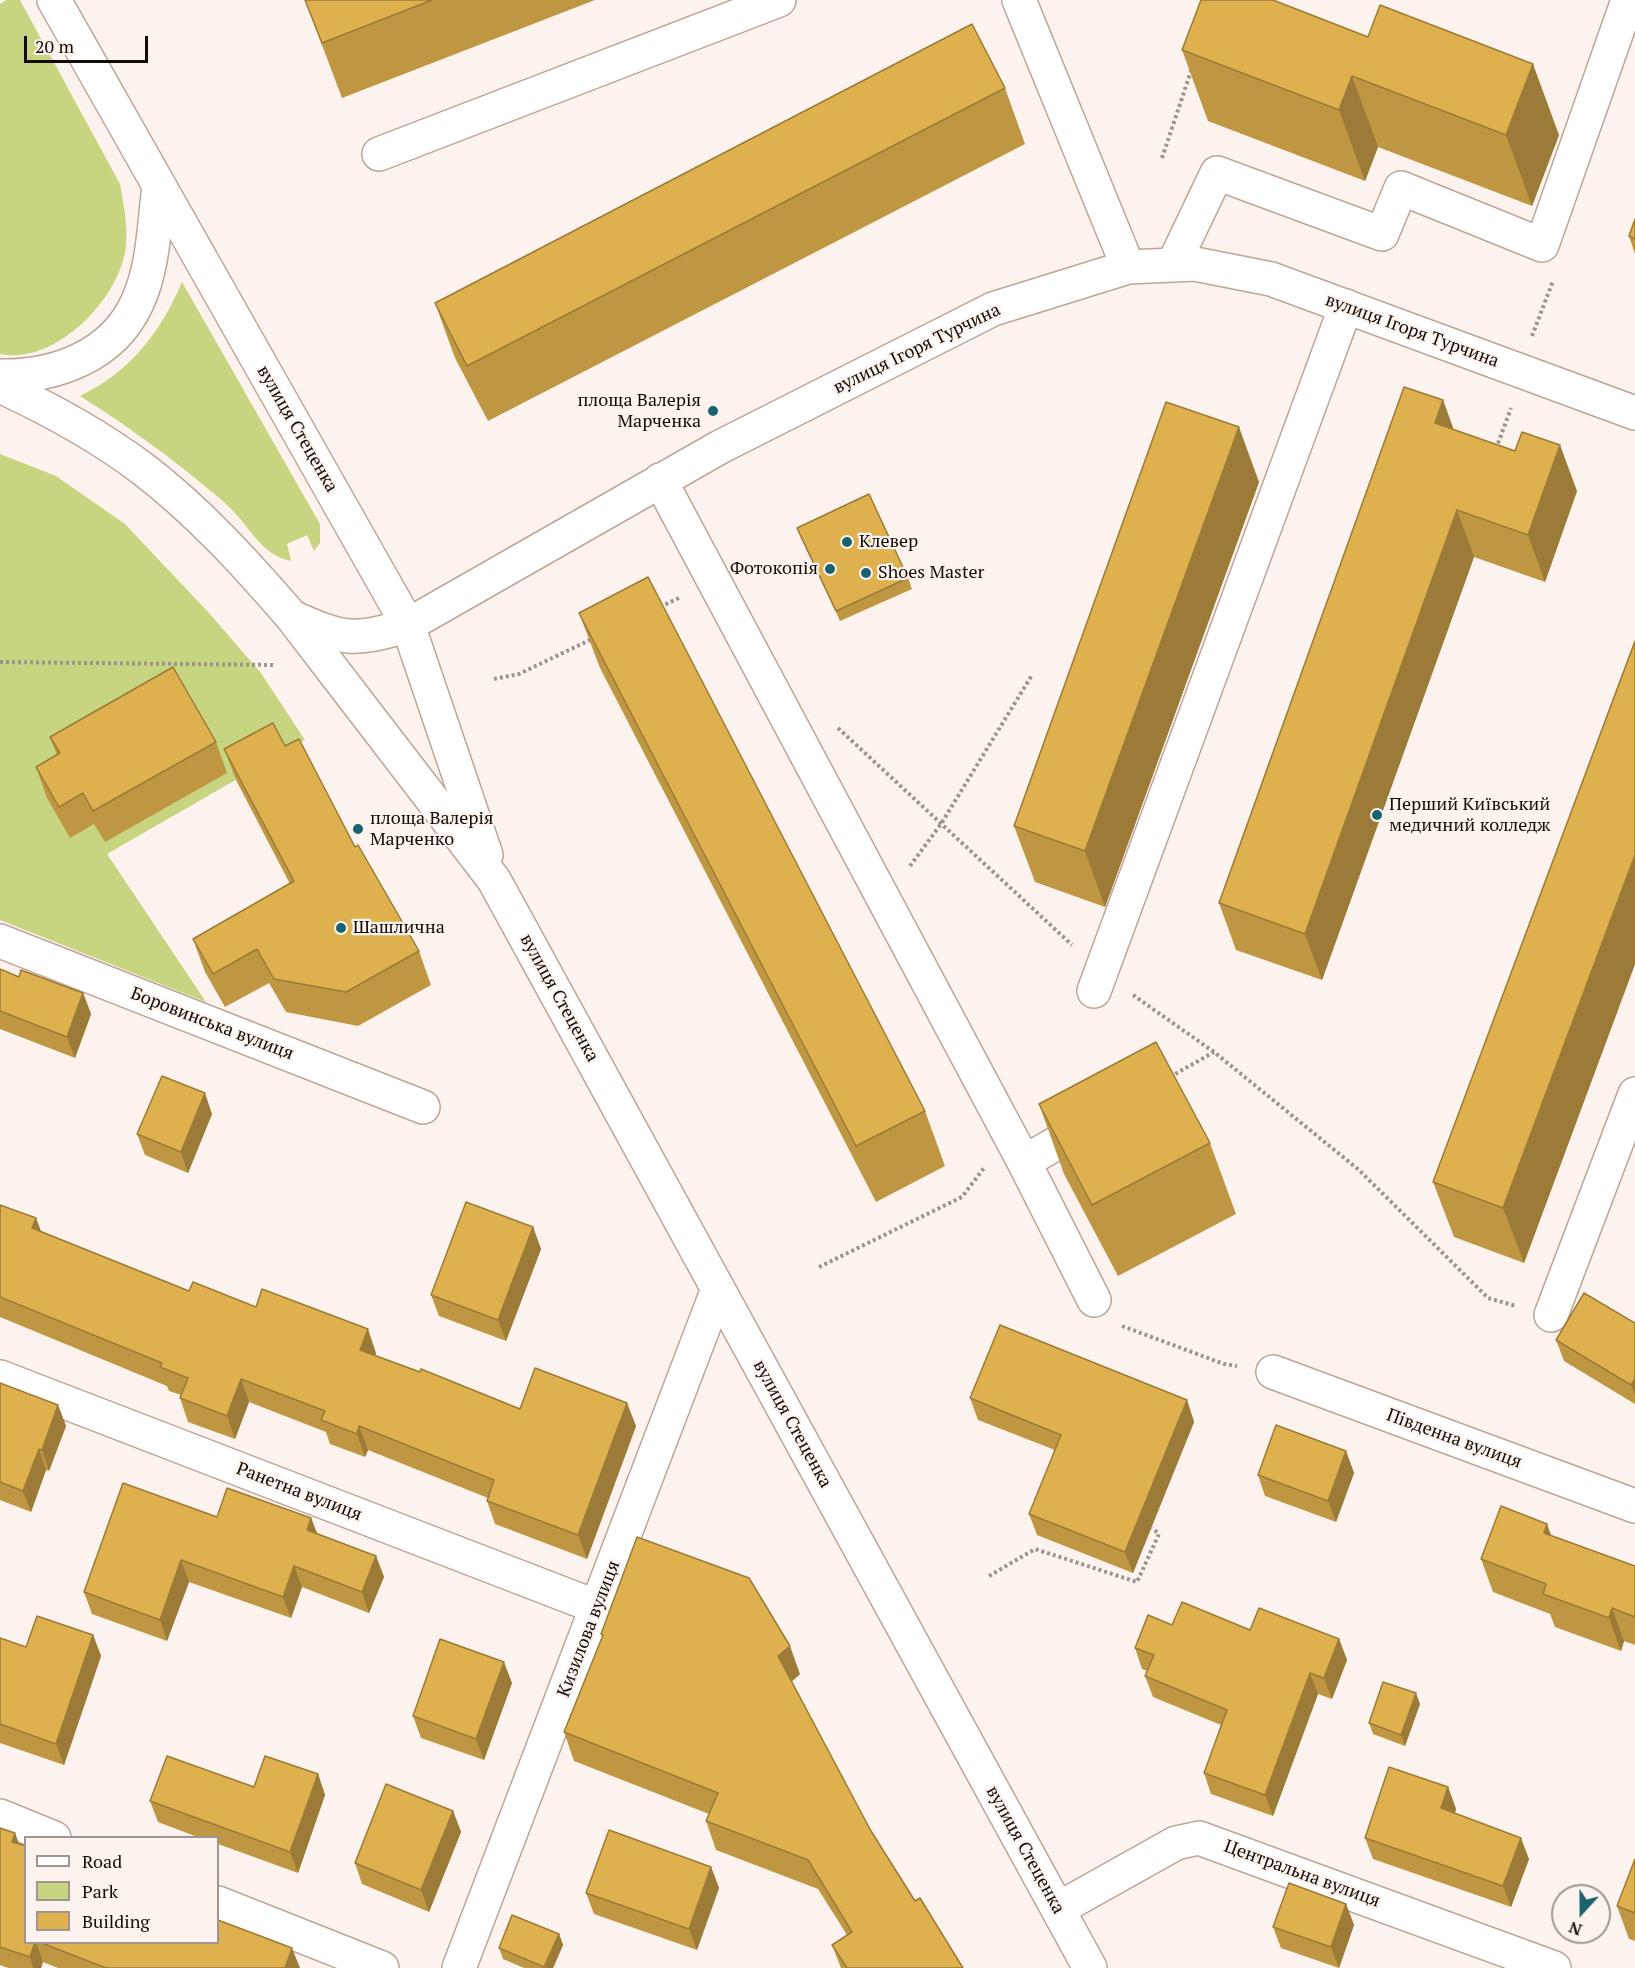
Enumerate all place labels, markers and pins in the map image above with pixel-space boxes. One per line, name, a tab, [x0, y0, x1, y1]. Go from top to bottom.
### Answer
place label: площа Валерія Марченка	[577, 390, 701, 432]
marker: площа Валерія Марченка	[706, 404, 720, 418]
place label: Клевер	[859, 531, 918, 553]
marker: Клевер	[840, 535, 854, 549]
place label: Фотокопія	[730, 558, 818, 580]
marker: Фотокопія	[823, 562, 837, 576]
place label: Shoes Master	[878, 562, 985, 584]
marker: Shoes Master	[859, 566, 873, 580]
place label: Перший Київський медичний колледж	[1389, 794, 1550, 836]
place label: площа Валерія Марченко	[370, 808, 494, 850]
marker: Перший Київський медичний колледж	[1370, 808, 1384, 822]
marker: площа Валерія Марченко	[351, 822, 365, 836]
place label: Шашлична	[353, 917, 445, 939]
marker: Шашлична	[334, 921, 348, 935]

